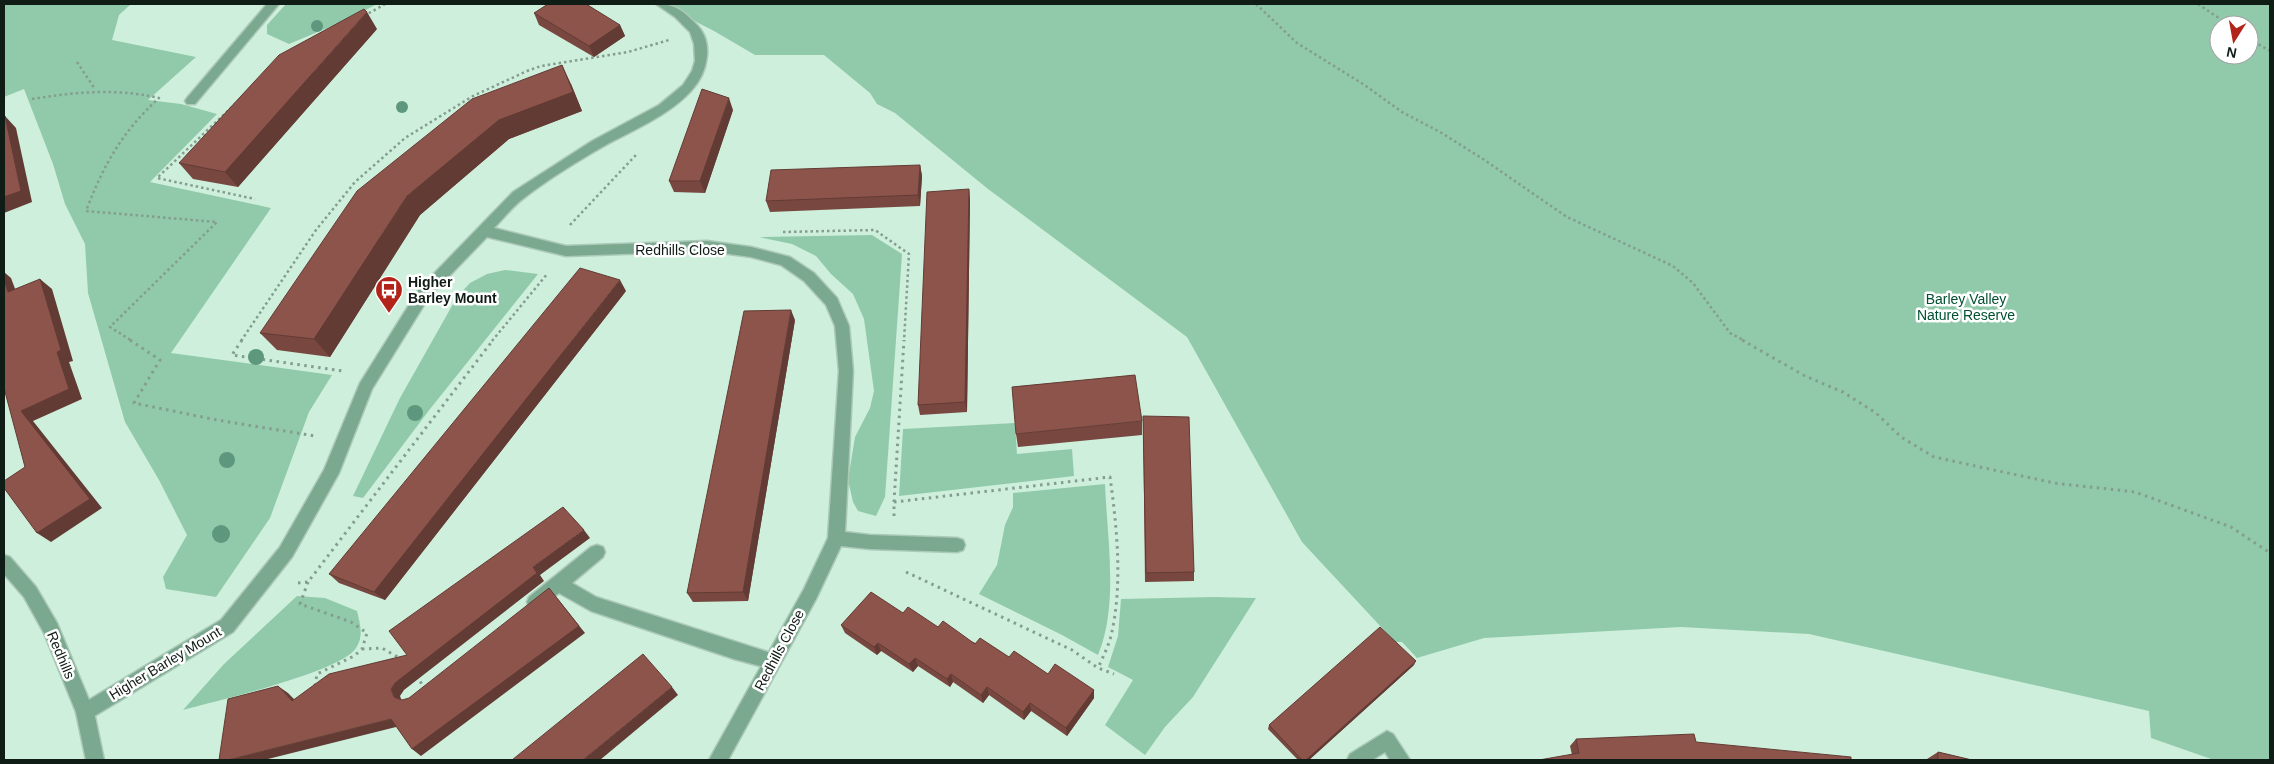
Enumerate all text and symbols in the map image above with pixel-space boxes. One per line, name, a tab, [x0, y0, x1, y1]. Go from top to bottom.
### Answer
north arrow	[2209, 15, 2259, 65]
text: N	[2225, 44, 2238, 62]
street label: Redhills Close	[635, 242, 725, 258]
place label: Higher Barley Mount	[408, 274, 497, 306]
bus stop icon: Higher Barley Mount	[374, 275, 404, 314]
park label: Barley Valley Nature Reserve	[1917, 291, 2015, 323]
street label: Redhills Close	[751, 607, 807, 693]
street label: Higher Barley Mount	[106, 623, 224, 703]
street label: Redhills	[44, 629, 78, 681]

